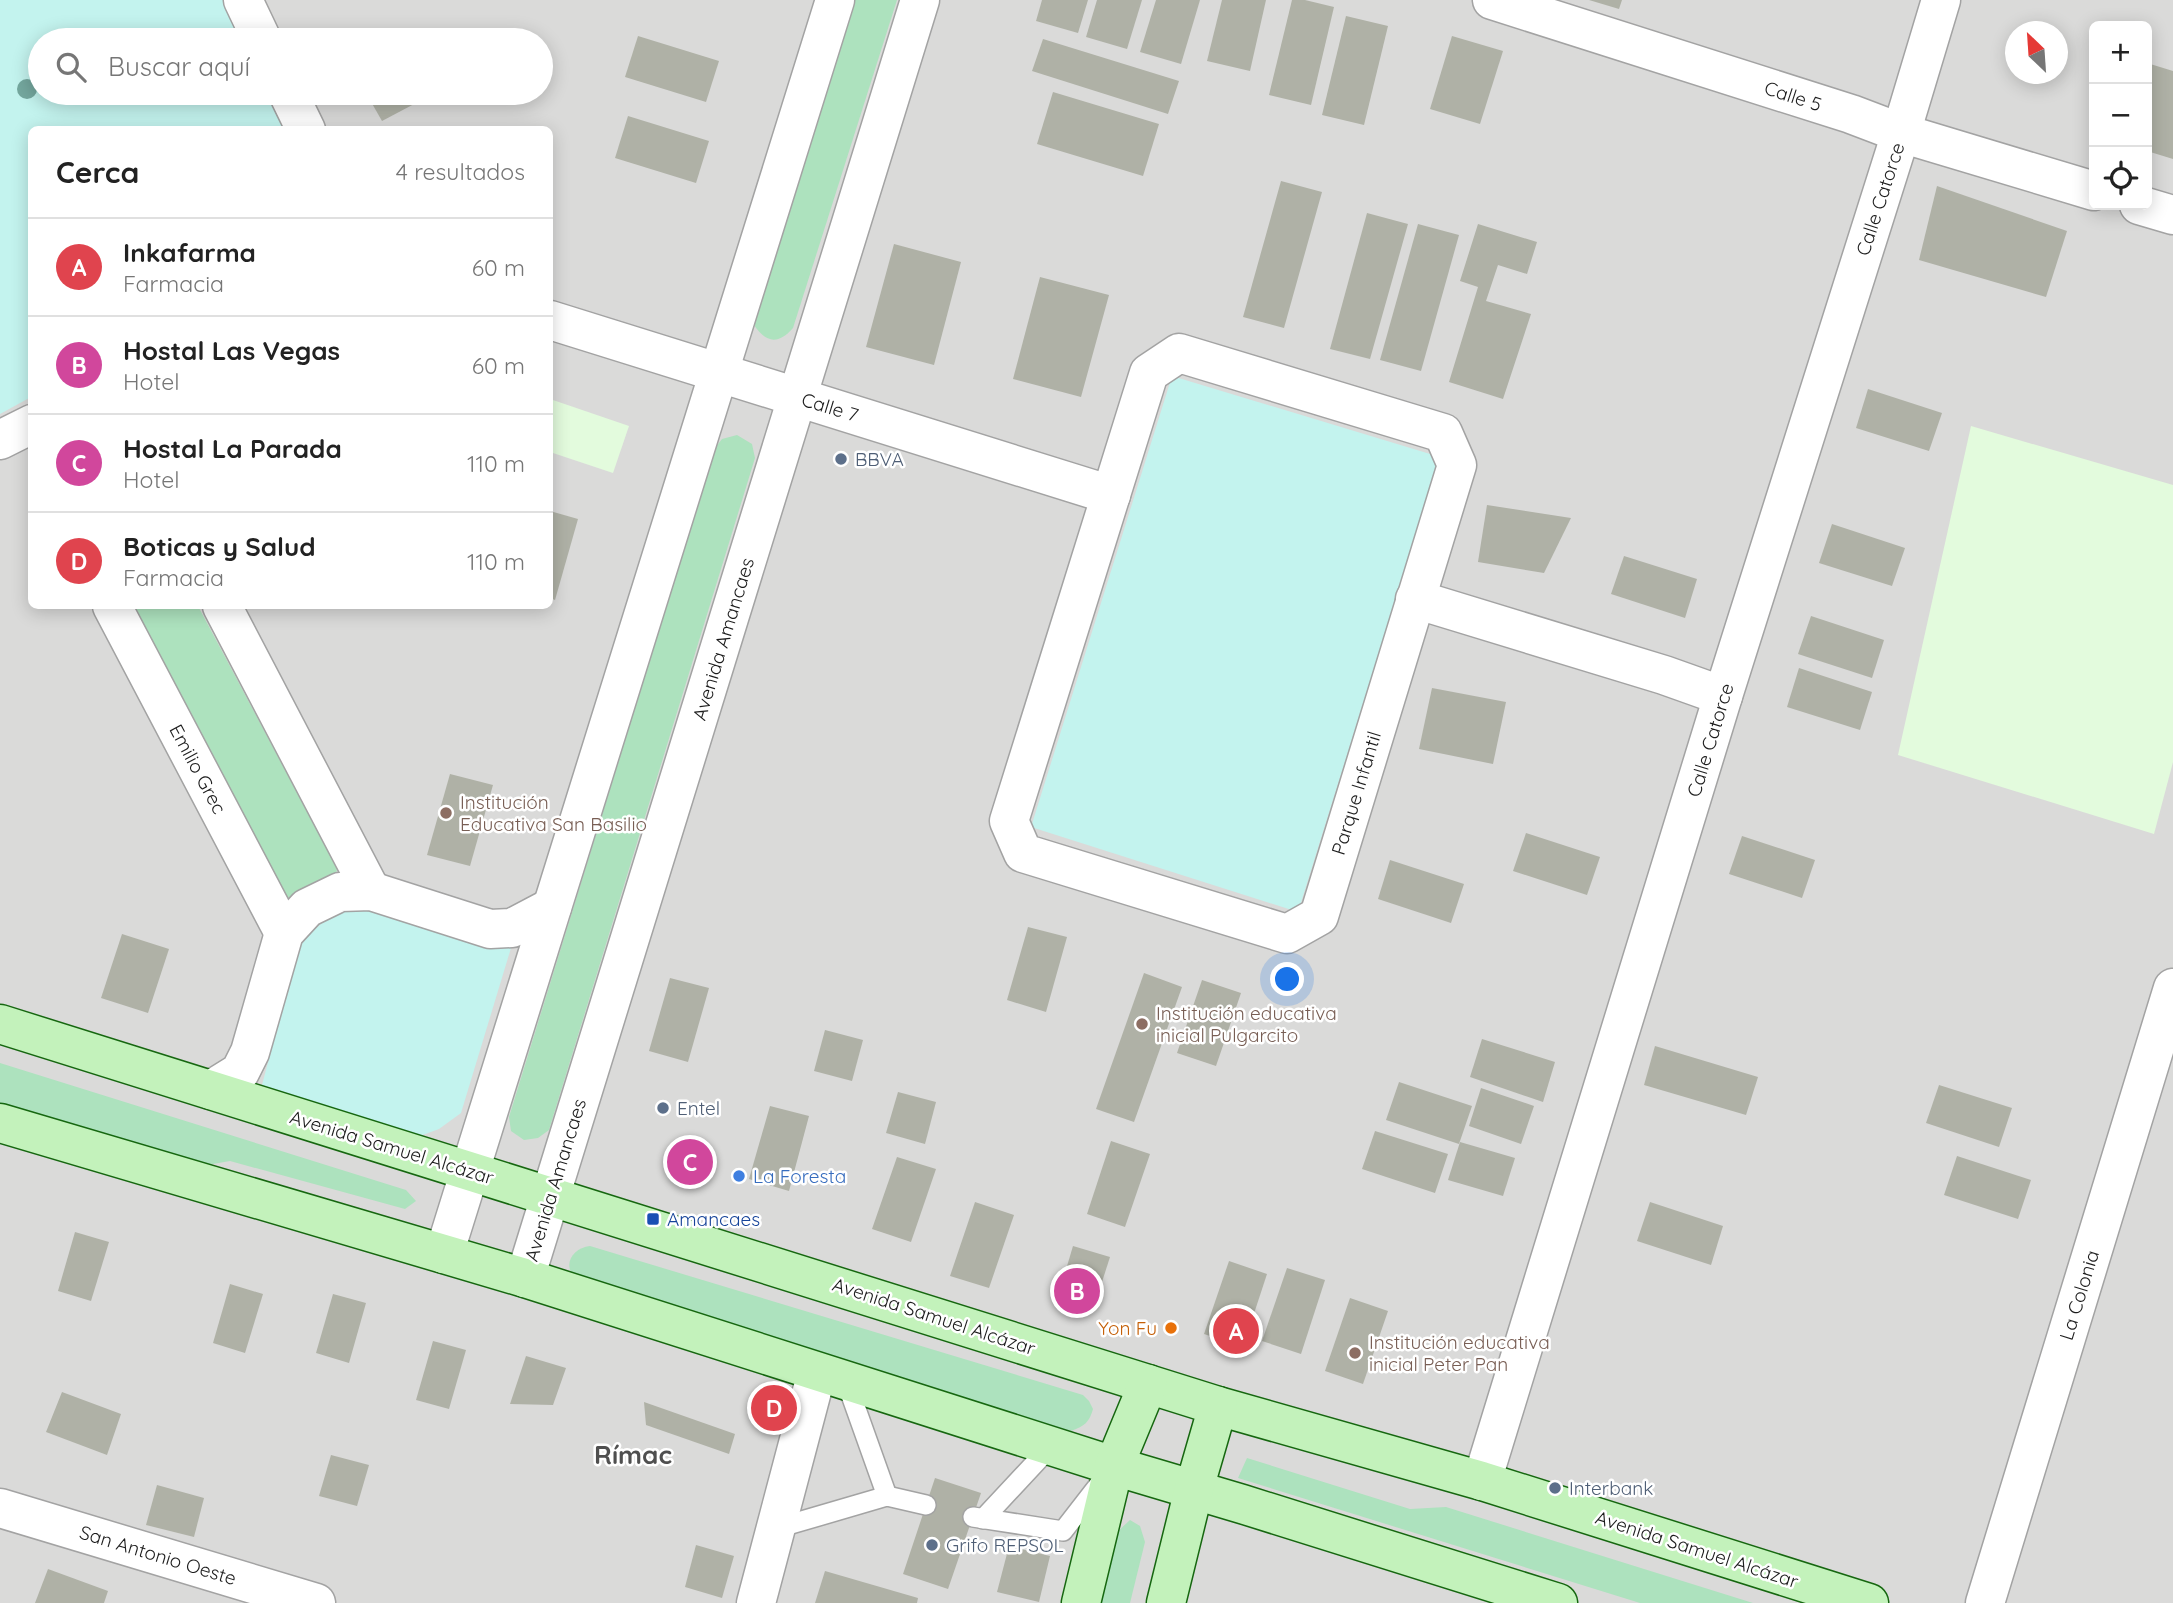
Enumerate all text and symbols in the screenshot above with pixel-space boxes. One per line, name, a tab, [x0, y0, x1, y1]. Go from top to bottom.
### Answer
north arrow	[2005, 21, 2068, 84]
map controls	[2089, 21, 2152, 210]
button: +	[2089, 21, 2152, 84]
search box	[28, 28, 553, 105]
icon: search	[52, 48, 90, 86]
text: Buscar aquí	[108, 50, 250, 83]
street label: Calle 5	[1761, 76, 1825, 116]
button: −	[2089, 84, 2152, 147]
street label: Calle Catorce	[1850, 139, 1910, 259]
button: locate	[2089, 147, 2152, 210]
text: Cerca	[56, 153, 139, 191]
text: 4 resultados	[396, 157, 525, 186]
text: Inkafarma	[123, 236, 256, 269]
text: A	[72, 253, 86, 282]
text: 60 m	[472, 253, 525, 282]
text: Farmacia	[123, 269, 224, 298]
text: Hostal Las Vegas	[123, 334, 340, 367]
text: B	[71, 351, 87, 380]
text: 60 m	[472, 351, 525, 380]
text: Hotel	[123, 367, 179, 396]
street label: Calle 7	[799, 387, 862, 427]
text: Hostal La Parada	[123, 432, 342, 465]
place label: BBVA	[855, 447, 904, 471]
text: C	[72, 449, 86, 478]
text: 110 m	[467, 449, 525, 478]
marker: BBVA	[833, 451, 849, 467]
text: Hotel	[123, 465, 179, 494]
text: Boticas y Salud	[123, 530, 316, 563]
text: D	[71, 547, 87, 576]
text: 110 m	[467, 547, 525, 576]
street label: Avenida Amancaes	[687, 555, 759, 723]
text: Farmacia	[123, 563, 224, 592]
street label: Calle Catorce	[1681, 680, 1739, 800]
street label: Emilio Grec	[164, 720, 232, 818]
street label: Parque Infantil	[1326, 728, 1386, 858]
place label: Institución Educativa San Basilio	[460, 790, 647, 836]
marker: Institución Educativa San Basilio	[438, 805, 454, 821]
your location	[1270, 962, 1304, 996]
place label: Institución educativa inicial Pulgarcito	[1156, 1001, 1337, 1047]
marker: Institución educativa inicial Pulgarcito	[1134, 1016, 1150, 1032]
street label: Avenida Amancaes	[519, 1096, 591, 1264]
place label: Entel	[677, 1096, 720, 1120]
marker: Entel	[655, 1100, 671, 1116]
street label: Avenida Samuel Alcázar	[287, 1105, 498, 1190]
pin: C	[667, 1136, 713, 1188]
place label: La Foresta	[753, 1164, 846, 1188]
marker: La Foresta	[731, 1168, 747, 1184]
place label: Amancaes	[667, 1207, 760, 1231]
marker: Amancaes	[645, 1211, 661, 1227]
street label: La Colonia	[2054, 1247, 2104, 1343]
pin: B	[1054, 1265, 1100, 1317]
street label: Avenida Samuel Alcázar	[829, 1272, 1039, 1360]
pin: A	[1213, 1305, 1259, 1357]
place label: Yon Fu	[1098, 1316, 1157, 1340]
marker: Yon Fu	[1163, 1320, 1179, 1336]
place label: Institución educativa inicial Peter Pan	[1369, 1330, 1550, 1376]
marker: Institución educativa inicial Peter Pan	[1347, 1345, 1363, 1361]
pin: D	[751, 1382, 797, 1434]
district label: Rímac	[594, 1438, 672, 1471]
place label: Interbank	[1569, 1476, 1653, 1500]
marker: Interbank	[1547, 1480, 1563, 1496]
street label: Avenida Samuel Alcázar	[1592, 1505, 1802, 1593]
street label: San Antonio Oeste	[77, 1520, 239, 1590]
place label: Grifo REPSOL	[946, 1533, 1064, 1557]
marker: Grifo REPSOL	[924, 1537, 940, 1553]

